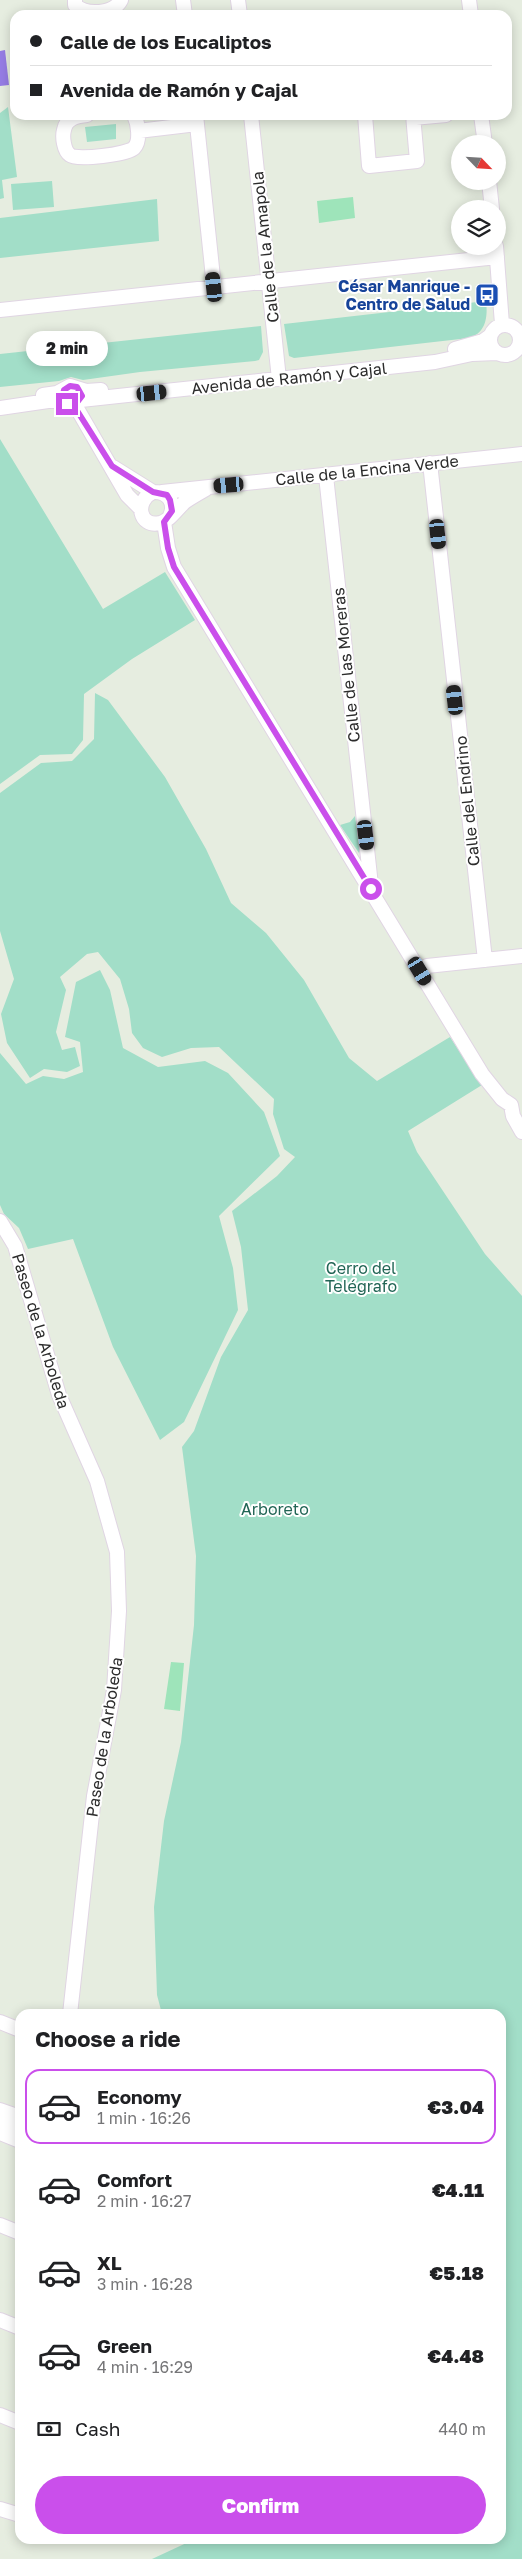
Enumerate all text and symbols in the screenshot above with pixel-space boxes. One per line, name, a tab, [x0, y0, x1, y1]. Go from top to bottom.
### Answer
text: Calle de los Eucaliptos	[60, 30, 272, 53]
text: Avenida de Ramón y Cajal	[60, 78, 298, 101]
north arrow	[451, 135, 506, 190]
map controls	[451, 135, 506, 255]
street label: Calle de la Amapola	[247, 170, 283, 324]
button: layers	[451, 200, 506, 255]
car	[204, 271, 223, 303]
place label: César Manrique - Centro de Salud	[338, 276, 470, 314]
bus stop icon: César Manrique - Centro de Salud	[474, 282, 500, 308]
callout: 2 min	[26, 332, 108, 366]
text: 2 min	[46, 338, 88, 358]
street label: Avenida de Ramón y Cajal	[190, 358, 388, 398]
car	[136, 384, 167, 402]
route end	[56, 393, 78, 415]
street label: Calle de la Encina Verde	[274, 450, 460, 490]
car	[213, 476, 244, 494]
car	[428, 518, 447, 550]
street label: Calle de las Moreras	[328, 587, 364, 743]
car	[445, 684, 464, 716]
street label: Calle del Endrino	[450, 735, 484, 867]
car	[356, 819, 375, 851]
route start	[360, 878, 382, 900]
car	[405, 954, 434, 988]
street label: Paseo de la Arboleda	[8, 1251, 74, 1411]
park label: Cerro del Telégrafo	[325, 1258, 397, 1296]
park label: Arboreto	[241, 1499, 309, 1519]
street label: Paseo de la Arboleda	[81, 1656, 127, 1818]
text: Choose a ride	[35, 2025, 181, 2052]
icon: car	[37, 2084, 82, 2129]
text: Economy	[97, 2085, 182, 2108]
text: €3.04	[427, 2095, 484, 2118]
text: 1 min · 16:26	[97, 2108, 191, 2128]
icon: car	[37, 2167, 82, 2212]
text: Comfort	[97, 2168, 172, 2191]
text: €4.11	[432, 2178, 484, 2201]
text: 2 min · 16:27	[97, 2191, 191, 2211]
icon: car	[37, 2250, 82, 2295]
text: XL	[97, 2251, 122, 2274]
text: €5.18	[430, 2261, 484, 2284]
text: 3 min · 16:28	[97, 2274, 193, 2294]
icon: car	[37, 2333, 82, 2378]
text: Green	[97, 2334, 152, 2357]
text: €4.48	[427, 2344, 484, 2367]
text: 4 min · 16:29	[97, 2357, 193, 2377]
icon: cash	[35, 2415, 63, 2443]
text: Cash	[75, 2417, 120, 2440]
text: 440 m	[438, 2419, 486, 2439]
button: Confirm	[35, 2476, 486, 2534]

